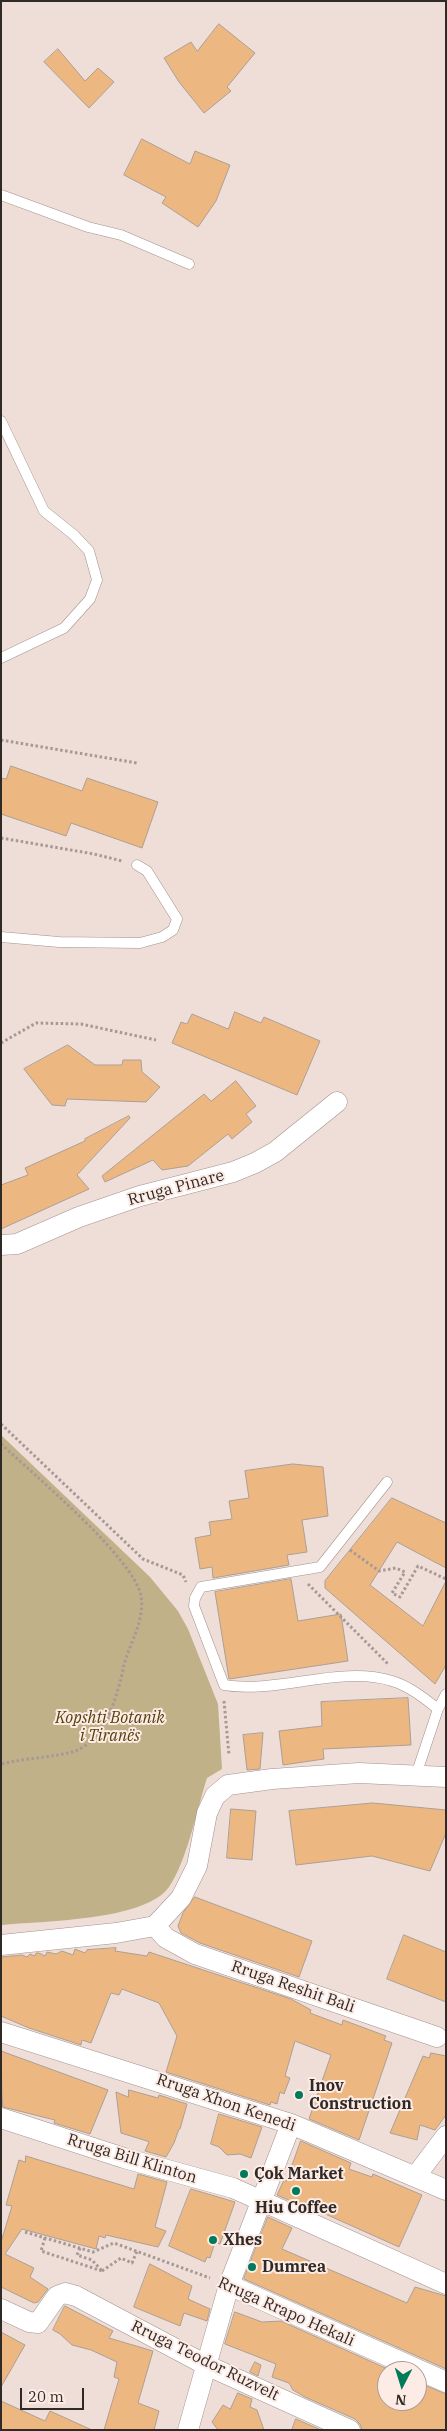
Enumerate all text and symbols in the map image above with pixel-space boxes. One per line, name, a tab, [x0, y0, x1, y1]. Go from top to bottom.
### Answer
street label: Rruga Pinare	[126, 1166, 226, 1210]
park label: Kopshti Botanik i Tiranës	[55, 1708, 165, 1746]
street label: Rruga Reshit Bali	[229, 1957, 357, 2017]
street label: Rruga Xhon Kenedi	[154, 2070, 298, 2136]
place label: Inov Construction	[309, 2076, 412, 2114]
marker: Inov Construction	[293, 2089, 305, 2101]
street label: Rruga Bill Klinton	[65, 2130, 199, 2188]
place label: Çok Market	[254, 2164, 344, 2184]
marker: Çok Market	[238, 2168, 250, 2180]
marker: Hiu Coffee	[290, 2185, 302, 2197]
place label: Hiu Coffee	[255, 2198, 337, 2218]
place label: Xhes	[223, 2230, 262, 2250]
marker: Xhes	[207, 2234, 219, 2246]
place label: Dumrea	[262, 2257, 326, 2277]
marker: Dumrea	[246, 2261, 258, 2273]
street label: Rruga Rrapo Hekali	[215, 2273, 357, 2351]
street label: Rruga Teodor Ruzvelt	[128, 2317, 282, 2405]
north arrow	[377, 2361, 427, 2411]
scale bar	[22, 2378, 86, 2410]
text: 20 m	[28, 2387, 64, 2406]
text: N	[394, 2390, 407, 2409]

